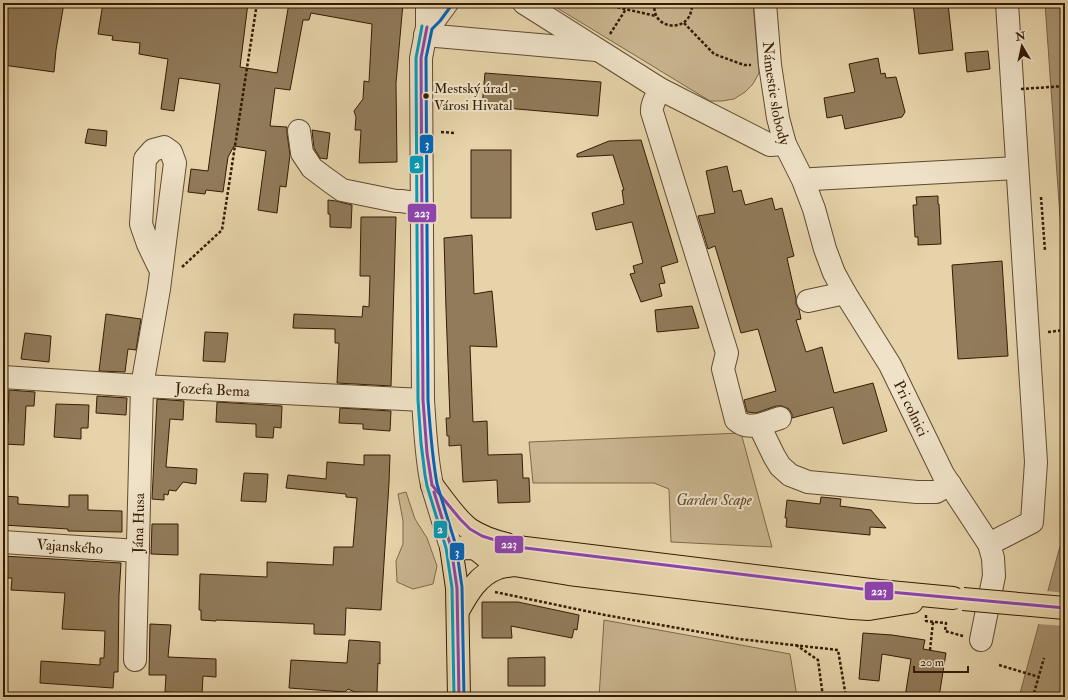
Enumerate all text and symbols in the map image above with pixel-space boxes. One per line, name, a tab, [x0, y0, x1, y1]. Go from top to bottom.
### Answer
north arrow	[1002, 26, 1042, 66]
text: N	[1014, 29, 1028, 44]
street label: Námestie slobody	[759, 40, 795, 148]
place label: Mestský úrad - Városi Hivatal	[434, 80, 517, 114]
marker: Mestský úrad - Városi Hivatal	[421, 91, 431, 101]
line badge: 3	[419, 134, 434, 154]
text: 3	[425, 138, 429, 151]
line badge: 2	[409, 155, 424, 174]
text: 2	[414, 158, 420, 171]
line badge: 223	[407, 203, 437, 223]
text: 223	[414, 207, 430, 220]
street label: Pri colnici	[889, 377, 933, 440]
street label: Jozefa Bema	[174, 378, 251, 401]
park label: Garden Scape	[676, 491, 753, 510]
street label: Jána Husa	[128, 492, 149, 554]
line badge: 2	[433, 520, 448, 539]
text: 2	[437, 523, 443, 536]
street label: Vajanského	[36, 535, 104, 558]
line badge: 223	[494, 535, 524, 554]
text: 223	[501, 538, 517, 551]
line badge: 3	[449, 542, 465, 561]
text: 3	[455, 546, 459, 559]
line badge: 223	[864, 581, 894, 601]
text: 223	[871, 585, 887, 598]
scale bar	[914, 648, 968, 674]
text: 20 m	[920, 655, 945, 670]

